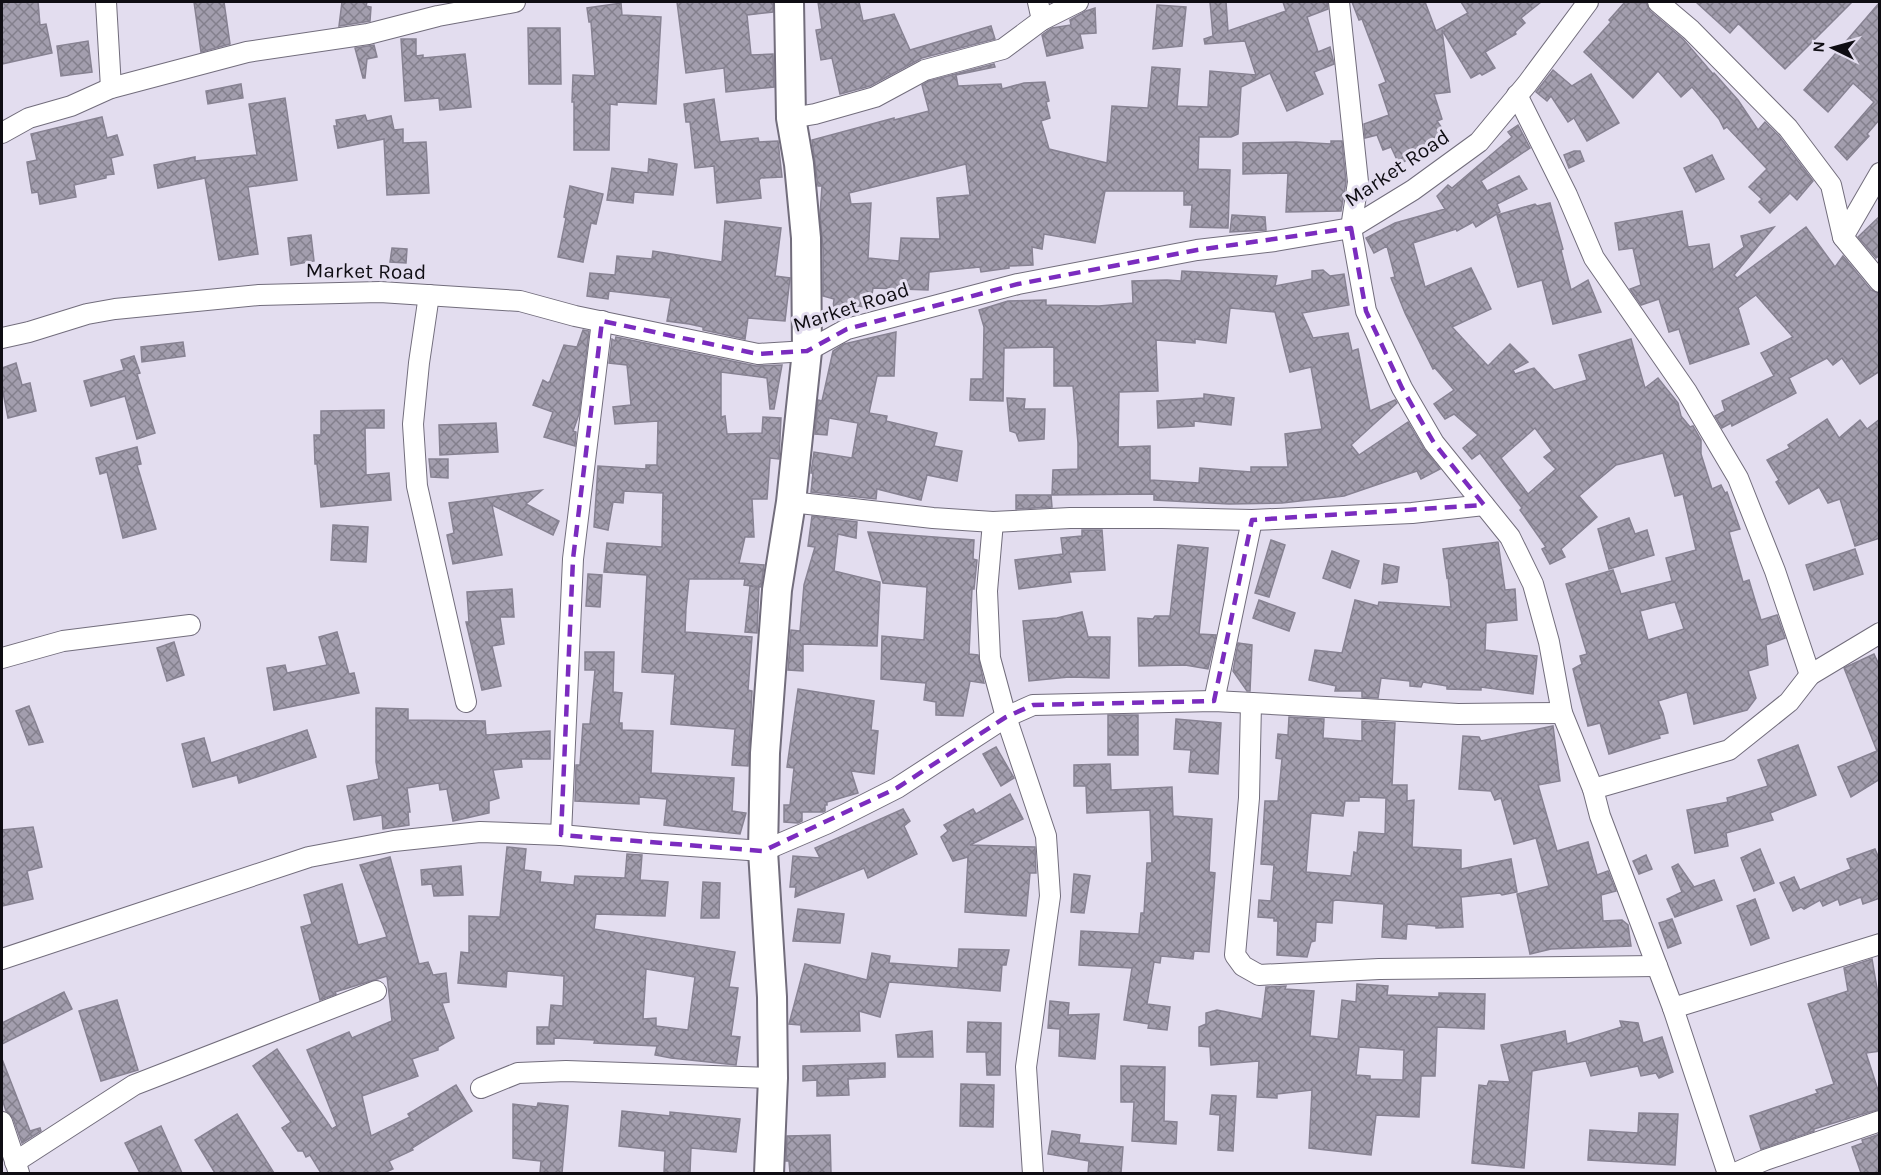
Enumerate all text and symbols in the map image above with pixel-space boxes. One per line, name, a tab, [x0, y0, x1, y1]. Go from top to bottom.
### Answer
north arrow	[1803, 18, 1863, 78]
text: N	[1809, 40, 1829, 53]
street label: Market Road	[1340, 124, 1454, 212]
street label: Market Road	[305, 258, 427, 284]
street label: Market Road	[790, 277, 912, 337]

